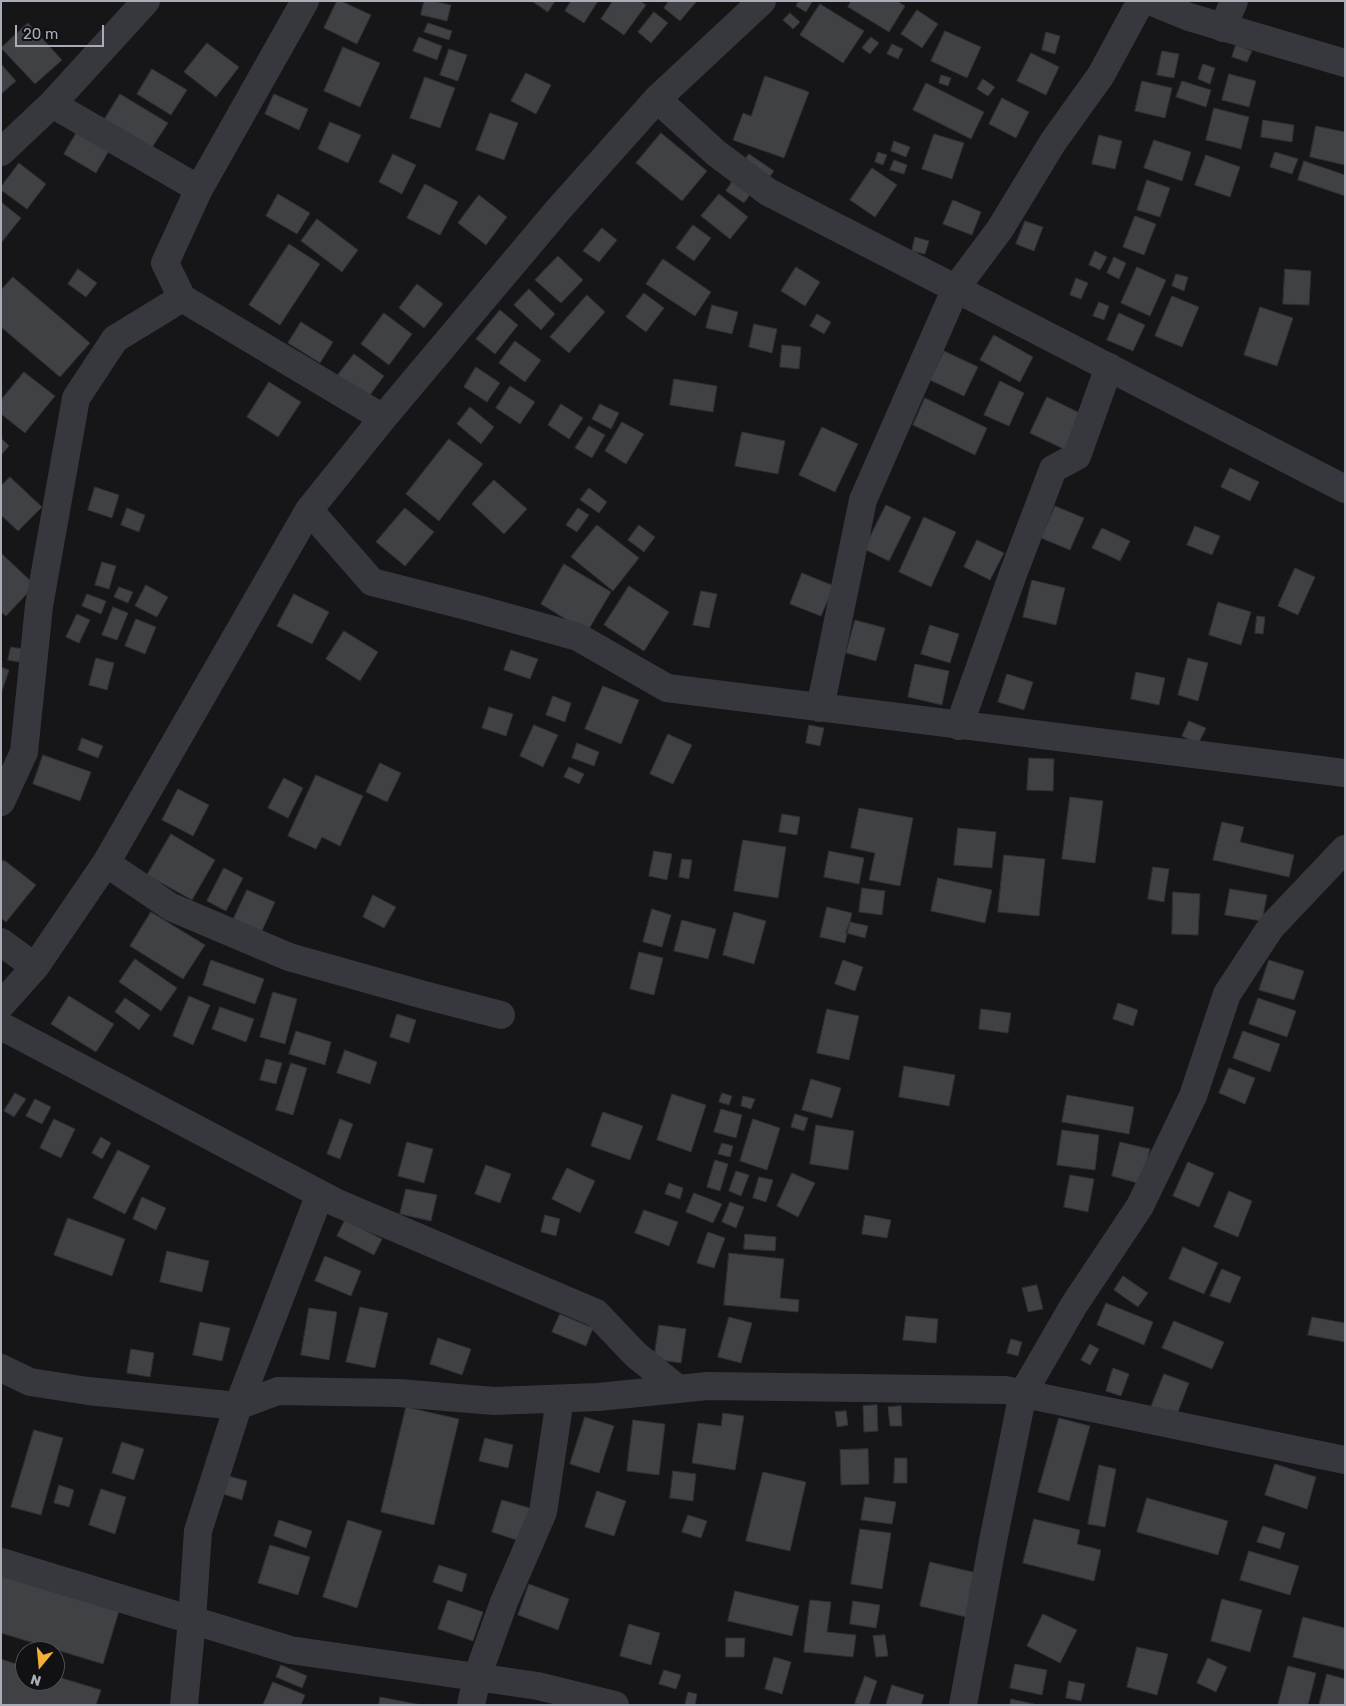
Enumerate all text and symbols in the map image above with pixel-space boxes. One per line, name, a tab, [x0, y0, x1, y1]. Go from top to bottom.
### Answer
scale bar	[18, 15, 106, 47]
text: 20 m	[23, 25, 58, 43]
north arrow	[15, 1641, 65, 1691]
text: N	[28, 1670, 43, 1689]

